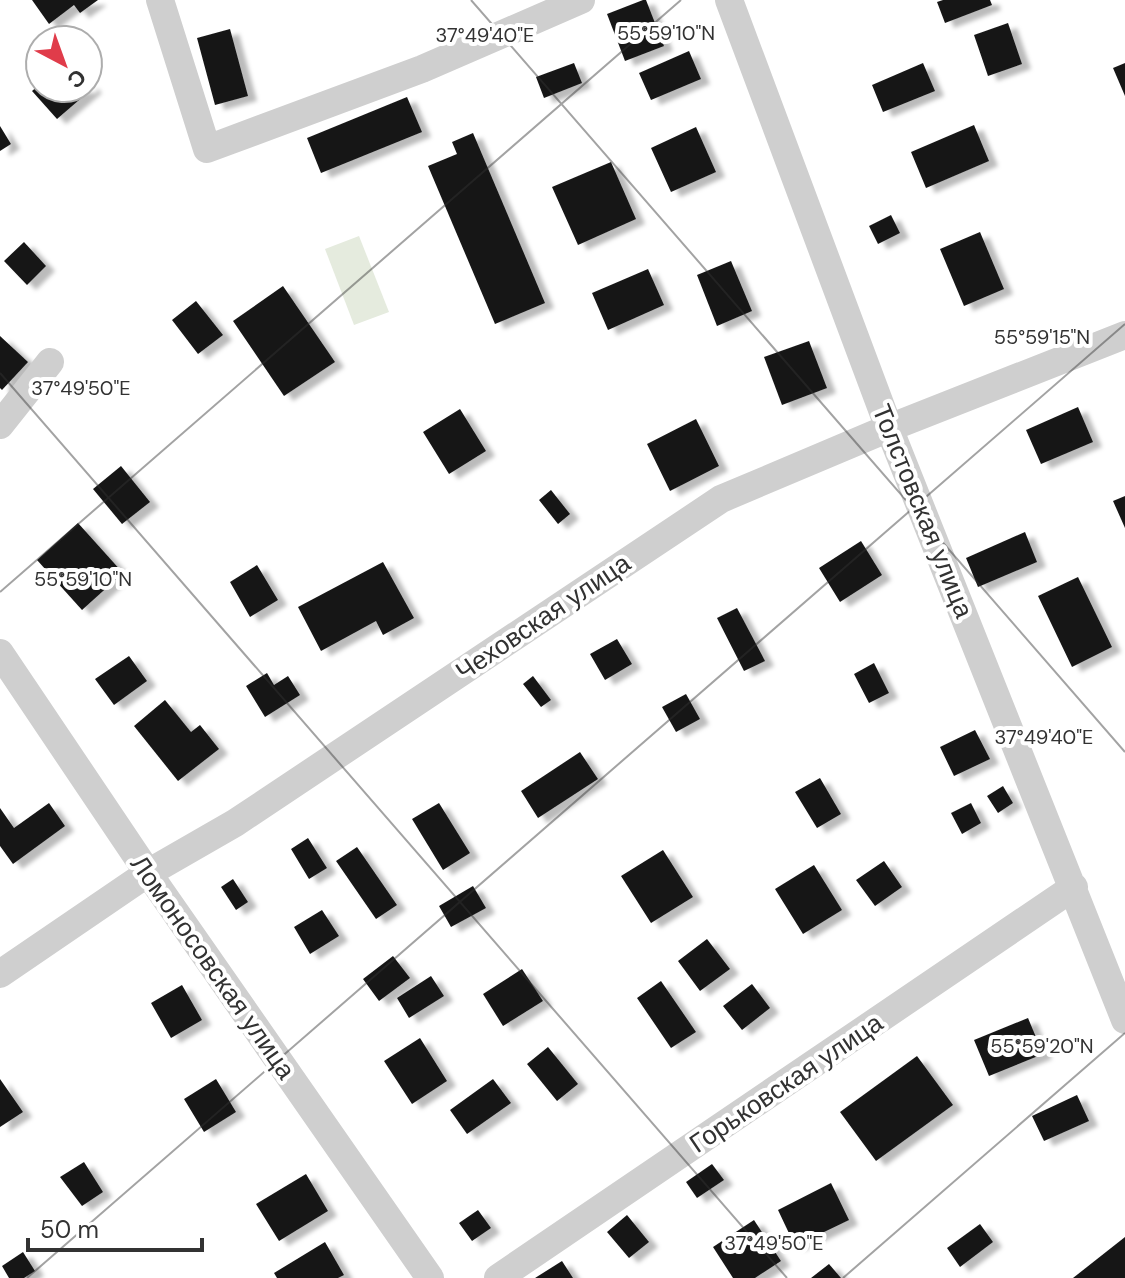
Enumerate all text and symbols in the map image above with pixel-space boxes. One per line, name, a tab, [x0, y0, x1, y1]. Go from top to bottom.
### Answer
text: 55°59'10"N	[617, 20, 715, 46]
text: 37°49'40"E	[436, 22, 534, 48]
north arrow	[24, 24, 104, 104]
text: С	[61, 63, 92, 95]
text: 55°59'15"N	[994, 324, 1090, 350]
text: 37°49'50"E	[31, 375, 131, 401]
street label: Толстовская улица	[865, 399, 982, 623]
street label: Чеховская улица	[449, 546, 637, 688]
text: 55°59'10"N	[34, 566, 132, 592]
text: 37°49'40"E	[995, 724, 1093, 750]
street label: Ломоносовская улица	[123, 848, 303, 1086]
street label: Горьковская улица	[683, 1005, 890, 1160]
text: 55°59'20"N	[990, 1033, 1094, 1059]
scale bar	[28, 1202, 202, 1252]
text: 50 m	[40, 1214, 99, 1245]
text: 37°49'50"E	[724, 1230, 824, 1256]

